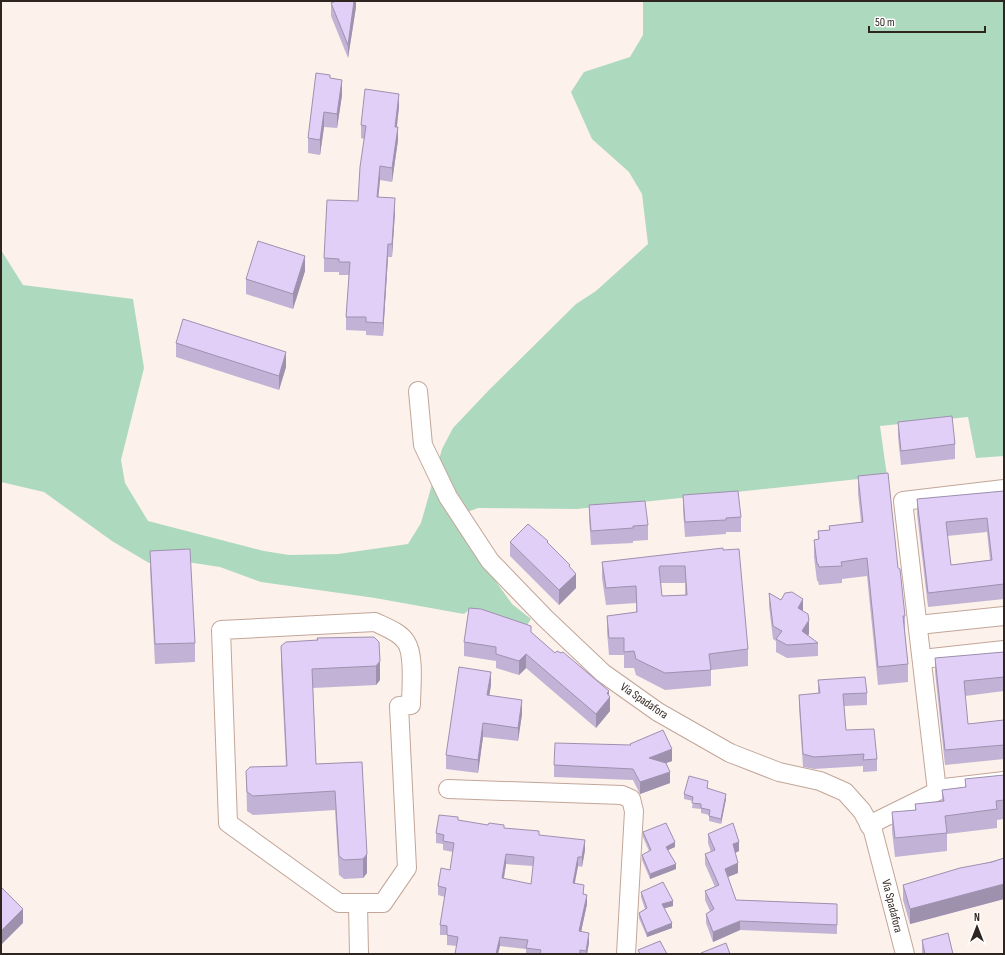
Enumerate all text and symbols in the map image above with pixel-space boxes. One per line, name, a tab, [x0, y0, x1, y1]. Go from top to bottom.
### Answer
scale bar	[869, 8, 985, 34]
text: 50 m	[875, 15, 895, 30]
street label: Via Spadafora	[617, 680, 671, 723]
street label: Via Spadafora	[878, 878, 906, 935]
north arrow	[957, 907, 997, 947]
text: N	[974, 911, 980, 924]

